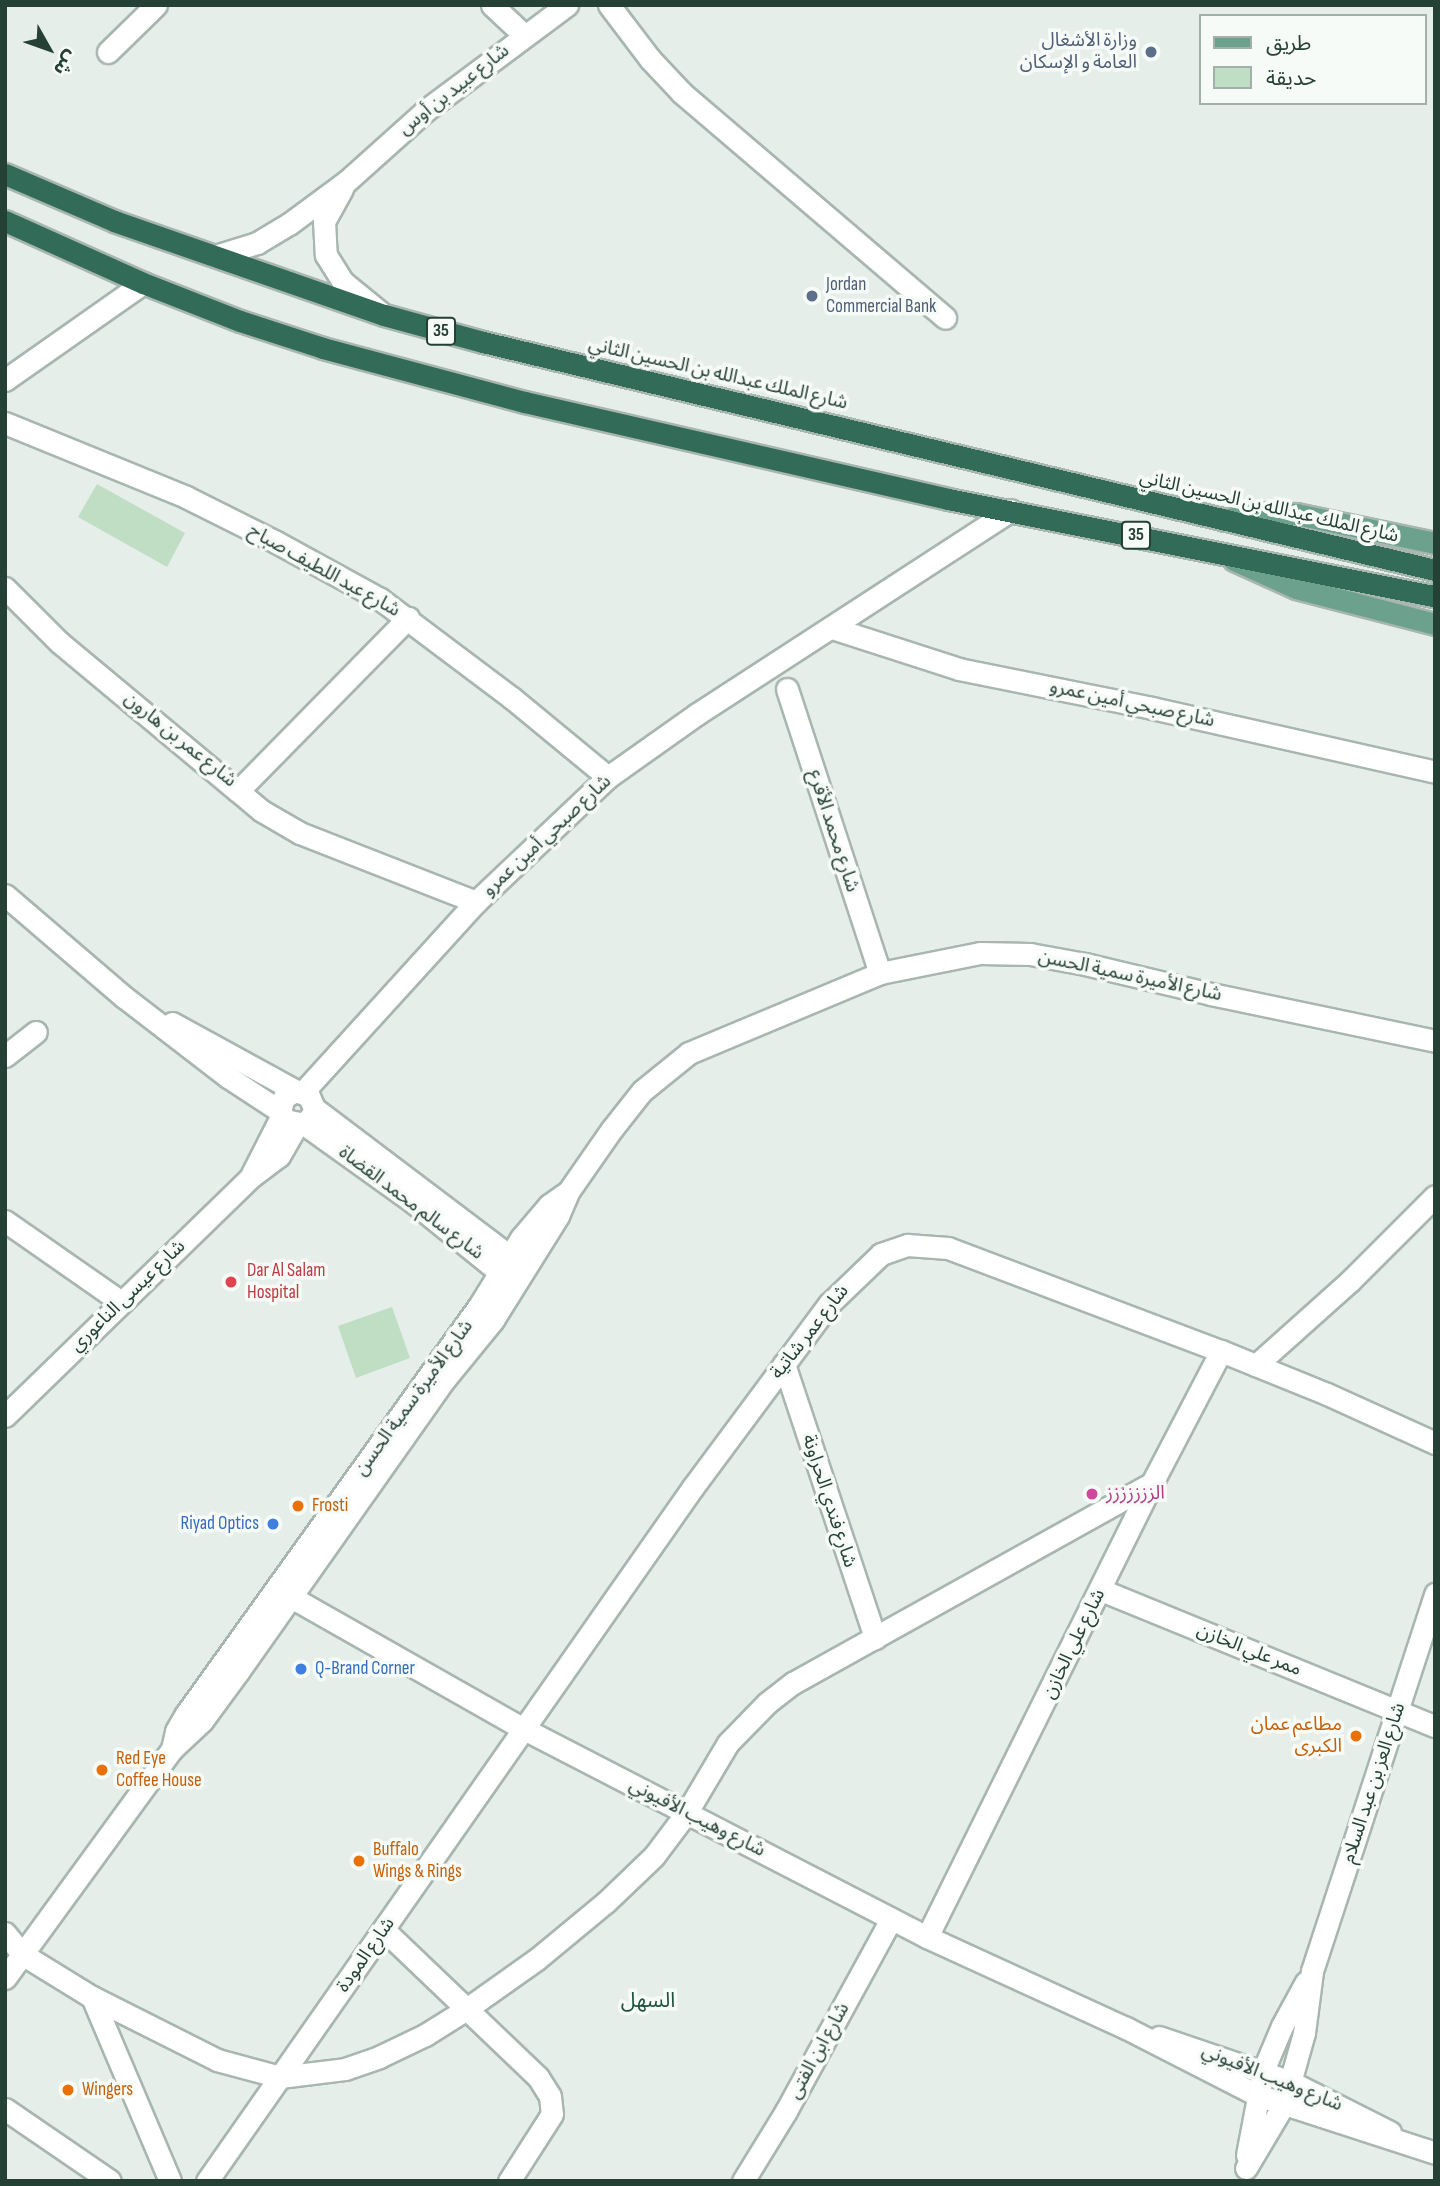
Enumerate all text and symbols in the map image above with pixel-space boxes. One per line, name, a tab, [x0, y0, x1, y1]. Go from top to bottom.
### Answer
north arrow	[14, 14, 84, 84]
legend	[1198, 14, 1426, 105]
place label: وزارة الأشغال العامة و الإسكان	[1020, 30, 1137, 74]
text: طريق	[1266, 31, 1311, 56]
street label: شارع عبيد بن أوس	[394, 40, 514, 140]
marker: وزارة الأشغال العامة و الإسكان	[1143, 44, 1159, 60]
text: ش	[48, 45, 83, 80]
text: حديقة	[1266, 66, 1316, 91]
place label: Jordan Commercial Bank	[826, 274, 936, 318]
marker: Jordan Commercial Bank	[804, 288, 820, 304]
road number: 35	[425, 316, 457, 346]
street label: شارع الملك عبدالله بن الحسين الثاني	[586, 333, 850, 415]
street label: شارع الملك عبدالله بن الحسين الثاني	[1137, 466, 1401, 548]
street label: شارع عبد اللطيف صباح	[244, 520, 404, 622]
road number: 35	[1120, 520, 1152, 550]
street label: شارع صبحي أمين عمرو	[1048, 675, 1216, 733]
street label: شارع عمر بن هارون	[119, 688, 241, 792]
street label: شارع محمد الأقرع	[802, 767, 864, 895]
street label: شارع صبحي أمين عمرو	[478, 770, 616, 902]
street label: شارع الأميرة سمية الحسن	[1036, 945, 1224, 1007]
street label: شارع سالم محمد القضاة	[334, 1141, 488, 1265]
street label: شارع عيسى الناعوري	[66, 1235, 190, 1357]
place label: Dar Al Salam Hospital	[247, 1260, 325, 1304]
marker: Dar Al Salam Hospital	[221, 1272, 241, 1292]
street label: شارع عمر شاتية	[766, 1280, 854, 1384]
street label: شارع الأميرة سمية الحسن	[350, 1316, 478, 1480]
street label: شارع فندي الحراونة	[797, 1432, 861, 1570]
place label: الززززززز	[1106, 1483, 1165, 1505]
marker: الززززززز	[1084, 1486, 1100, 1502]
place label: Frosti	[312, 1495, 348, 1517]
marker: Frosti	[290, 1498, 306, 1514]
place label: Riyad Optics	[180, 1513, 259, 1535]
marker: Riyad Optics	[265, 1516, 281, 1532]
street label: شارع علي الخازن	[1038, 1585, 1110, 1703]
street label: ممر علي الخازن	[1193, 1619, 1305, 1681]
place label: Q-Brand Corner	[315, 1658, 415, 1680]
marker: Q-Brand Corner	[293, 1661, 309, 1677]
street label: شارع العز بن عبد السلام	[1337, 1700, 1411, 1866]
place label: مطاعم عمان الكبرى	[1251, 1714, 1342, 1758]
marker: مطاعم عمان الكبرى	[1348, 1728, 1364, 1744]
place label: Red Eye Coffee House	[116, 1748, 202, 1792]
marker: Red Eye Coffee House	[94, 1762, 110, 1778]
street label: شارع وهيب الأفيوني	[625, 1774, 769, 1862]
place label: Buffalo Wings & Rings	[373, 1839, 462, 1883]
marker: Buffalo Wings & Rings	[351, 1853, 367, 1869]
street label: شارع المودة	[332, 1913, 400, 1997]
district label: السهل	[621, 1988, 675, 2014]
street label: شارع ابن الفتى	[783, 1999, 855, 2103]
street label: شارع وهيب الأفيوني	[1198, 2039, 1346, 2117]
place label: Wingers	[82, 2079, 133, 2101]
marker: Wingers	[60, 2082, 76, 2098]

